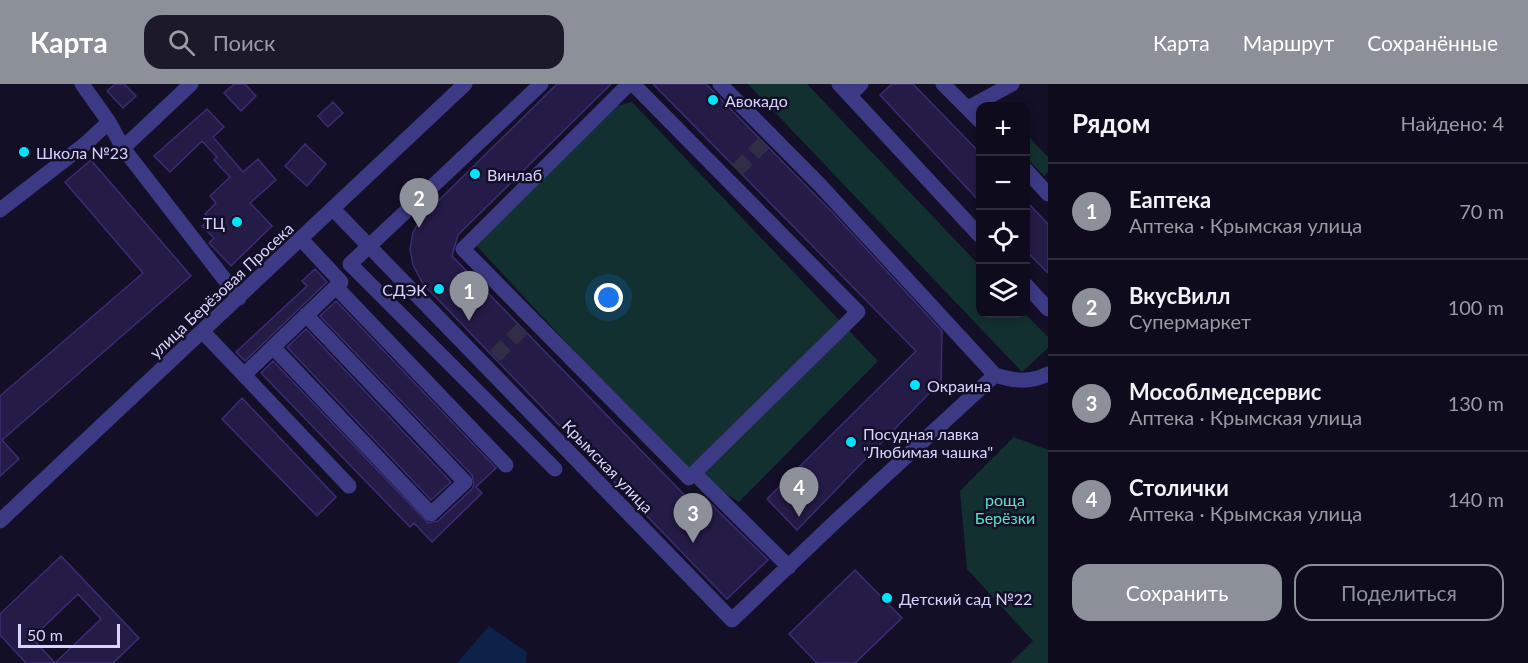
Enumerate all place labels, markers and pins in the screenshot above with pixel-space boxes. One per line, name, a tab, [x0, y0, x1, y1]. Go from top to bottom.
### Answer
place label: Авокадо	[725, 91, 788, 110]
marker: Авокадо	[706, 93, 720, 107]
place label: Школа №23	[36, 143, 128, 162]
marker: Школа №23	[17, 145, 31, 159]
place label: Винлаб	[487, 165, 542, 184]
marker: Винлаб	[468, 167, 482, 181]
pin: 2	[400, 178, 438, 228]
place label: ТЦ	[203, 213, 226, 232]
marker: ТЦ	[230, 215, 244, 229]
pin: 1	[450, 272, 488, 321]
place label: СДЭК	[382, 280, 427, 299]
marker: СДЭК	[432, 282, 446, 296]
place label: Окраина	[927, 376, 991, 395]
marker: Окраина	[908, 378, 922, 392]
place label: Посудная лавка "Любимая чашка"	[863, 424, 993, 461]
marker: Посудная лавка "Любимая чашка"	[844, 435, 858, 449]
pin: 4	[780, 468, 818, 517]
pin: 3	[674, 494, 712, 543]
place label: Детский сад №22	[899, 589, 1032, 608]
marker: Детский сад №22	[880, 591, 894, 605]

